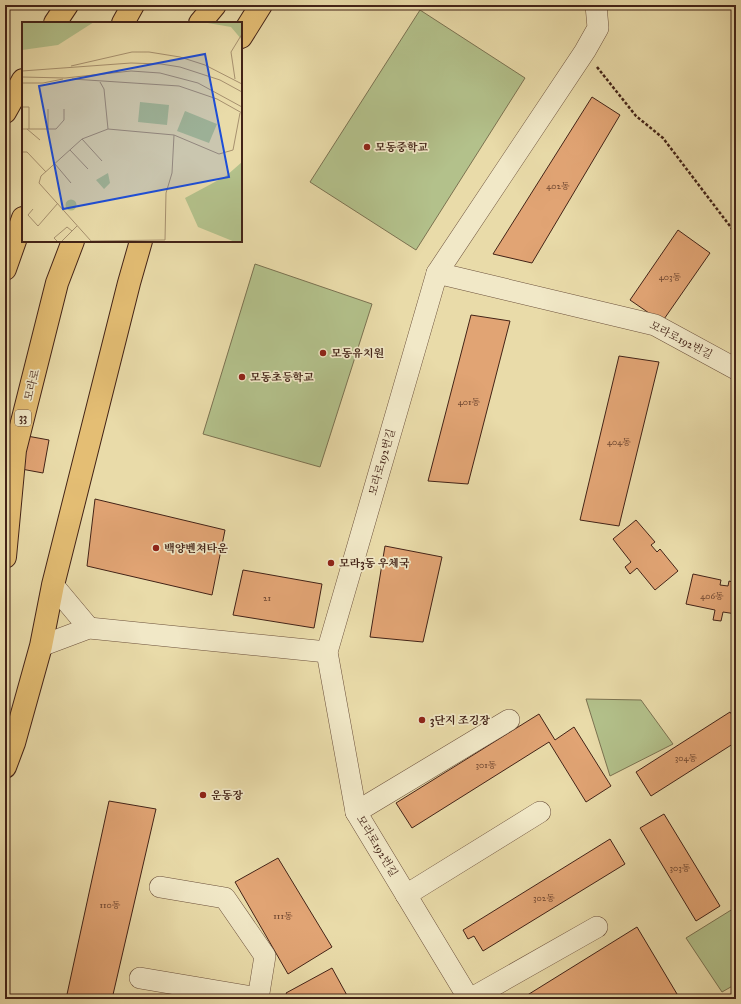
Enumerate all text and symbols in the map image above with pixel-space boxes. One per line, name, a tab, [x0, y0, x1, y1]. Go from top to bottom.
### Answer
inset map	[22, 22, 242, 242]
place label: 모동중학교	[375, 141, 429, 154]
marker: 모동중학교	[362, 142, 372, 152]
house number: 402동	[546, 180, 570, 191]
house number: 403동	[659, 271, 682, 282]
street label: 모라로192번길	[647, 319, 715, 361]
place label: 모동유치원	[331, 347, 384, 360]
marker: 모동유치원	[318, 348, 328, 358]
street label: 모라로	[22, 368, 42, 402]
place label: 모동초등학교	[250, 371, 314, 384]
marker: 모동초등학교	[237, 372, 247, 382]
house number: 401동	[458, 396, 481, 407]
road number: 33	[15, 410, 31, 426]
street label: 모라로192번길	[366, 427, 398, 497]
house number: 404동	[607, 436, 631, 447]
place label: 백양벤쳐타운	[164, 542, 228, 555]
marker: 백양벤쳐타운	[151, 543, 161, 553]
place label: 모라3동 우체국	[339, 557, 410, 571]
marker: 모라3동 우체국	[326, 558, 336, 568]
house number: 406동	[700, 590, 724, 601]
house number: 21	[263, 592, 271, 603]
place label: 3단지 조깅장	[430, 714, 490, 728]
marker: 3단지 조깅장	[417, 715, 427, 725]
house number: 304동	[675, 752, 698, 763]
house number: 301동	[475, 759, 497, 770]
place label: 운동장	[211, 789, 243, 802]
marker: 운동장	[198, 790, 208, 800]
street label: 모라로192번길	[354, 813, 400, 879]
house number: 303동	[669, 862, 691, 873]
house number: 302동	[533, 892, 555, 903]
house number: 110동	[99, 899, 121, 910]
house number: 111동	[273, 910, 293, 921]

